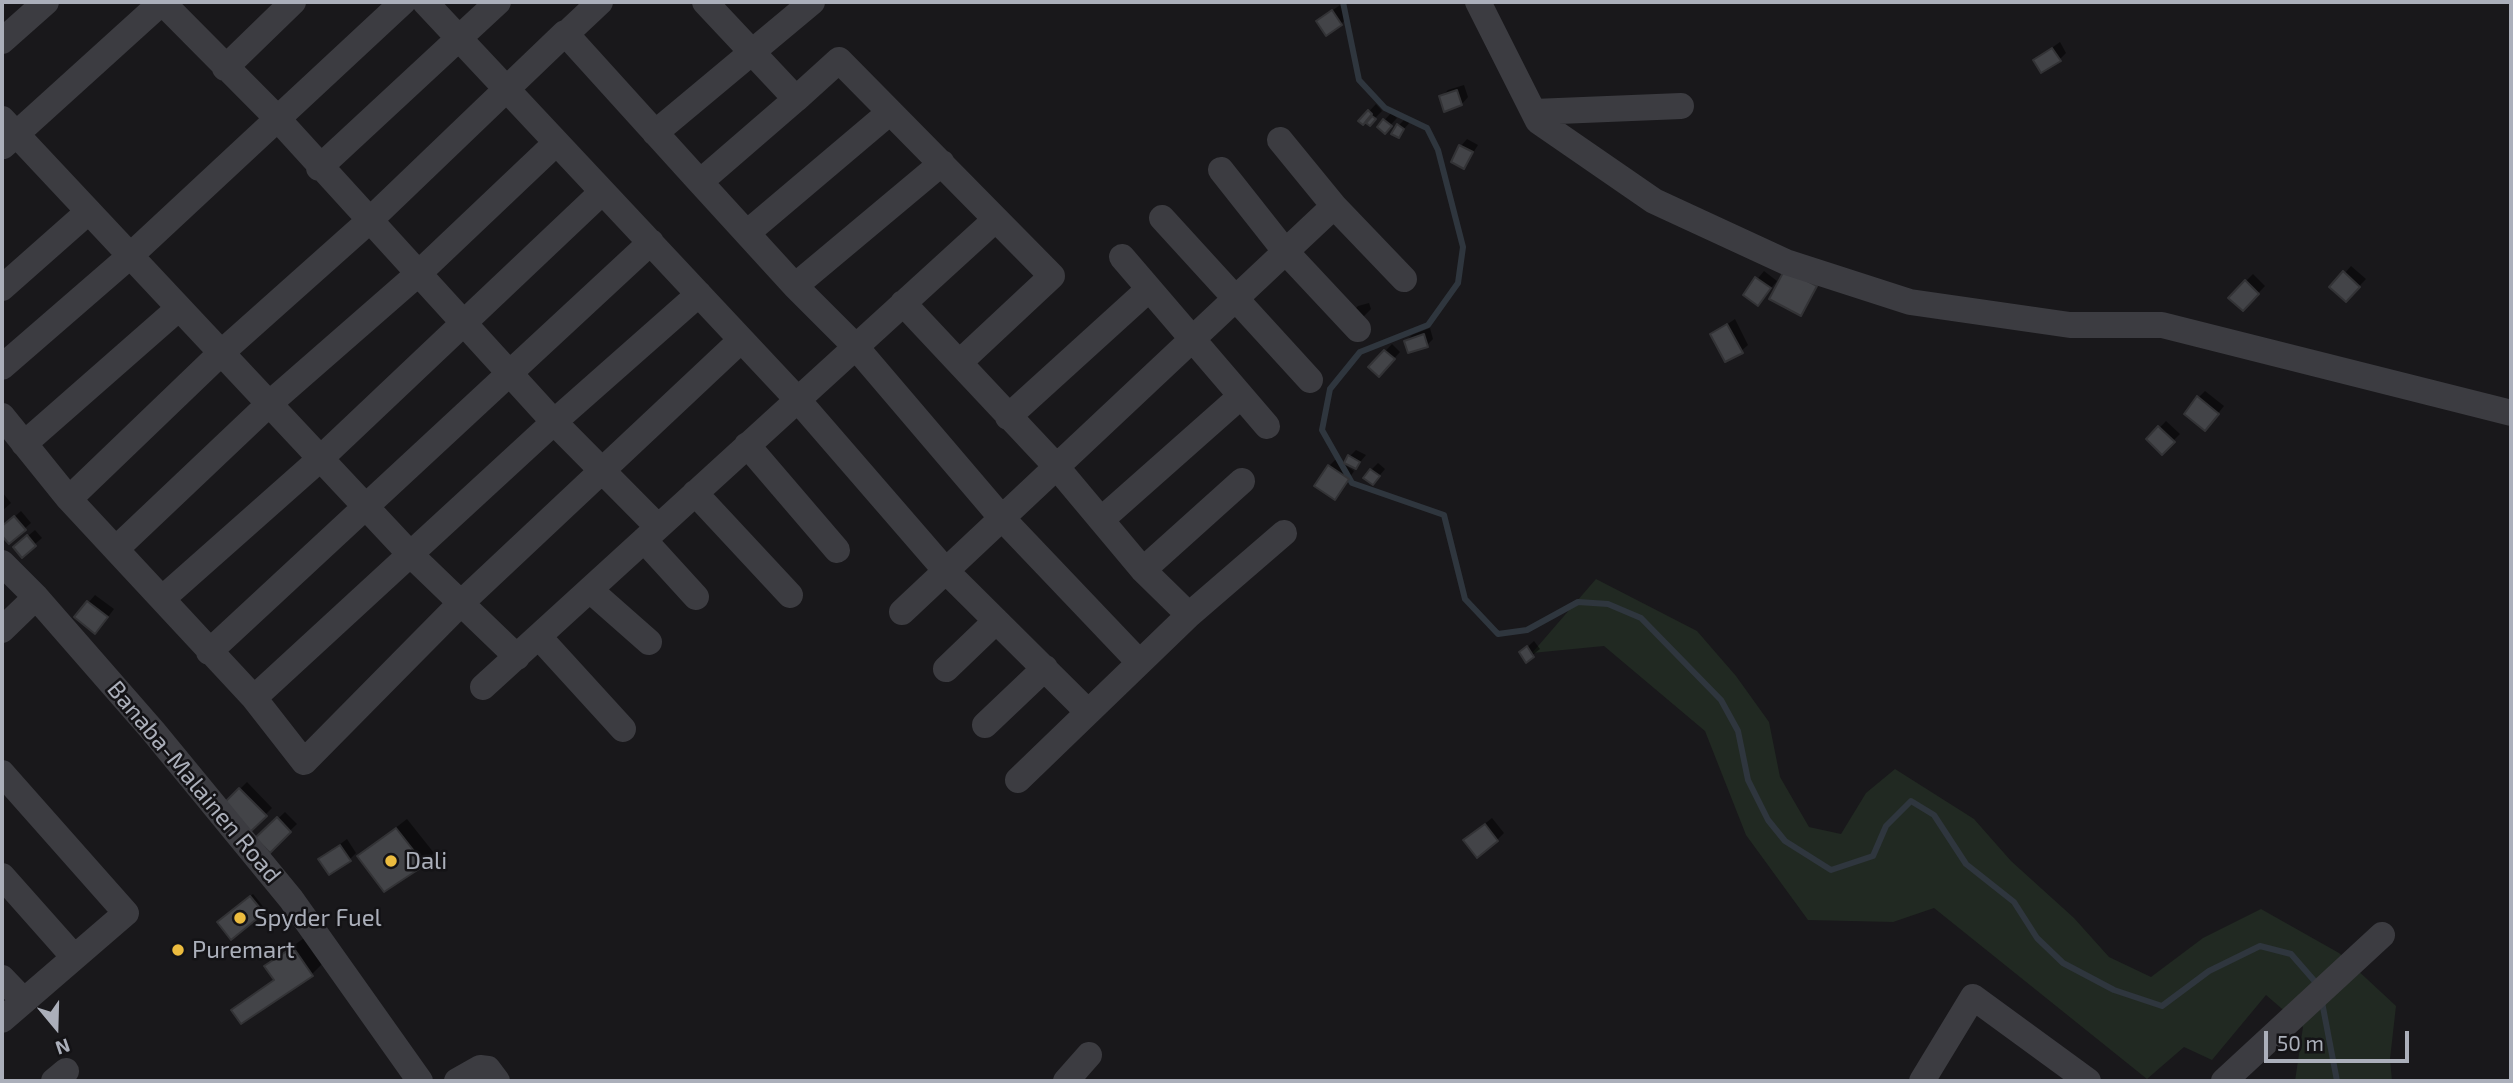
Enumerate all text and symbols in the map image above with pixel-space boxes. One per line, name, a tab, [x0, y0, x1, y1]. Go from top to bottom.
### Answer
street label: Banaba-Malainen Road	[101, 675, 287, 889]
place label: Dali	[405, 847, 447, 875]
marker: Dali	[383, 853, 399, 869]
place label: Spyder Fuel	[254, 904, 382, 932]
marker: Spyder Fuel	[232, 910, 248, 926]
place label: Puremart	[192, 936, 295, 964]
marker: Puremart	[170, 942, 186, 958]
north arrow	[21, 992, 91, 1062]
scale bar	[2268, 1016, 2413, 1060]
text: 50 m	[2277, 1030, 2324, 1055]
text: N	[53, 1034, 73, 1060]

